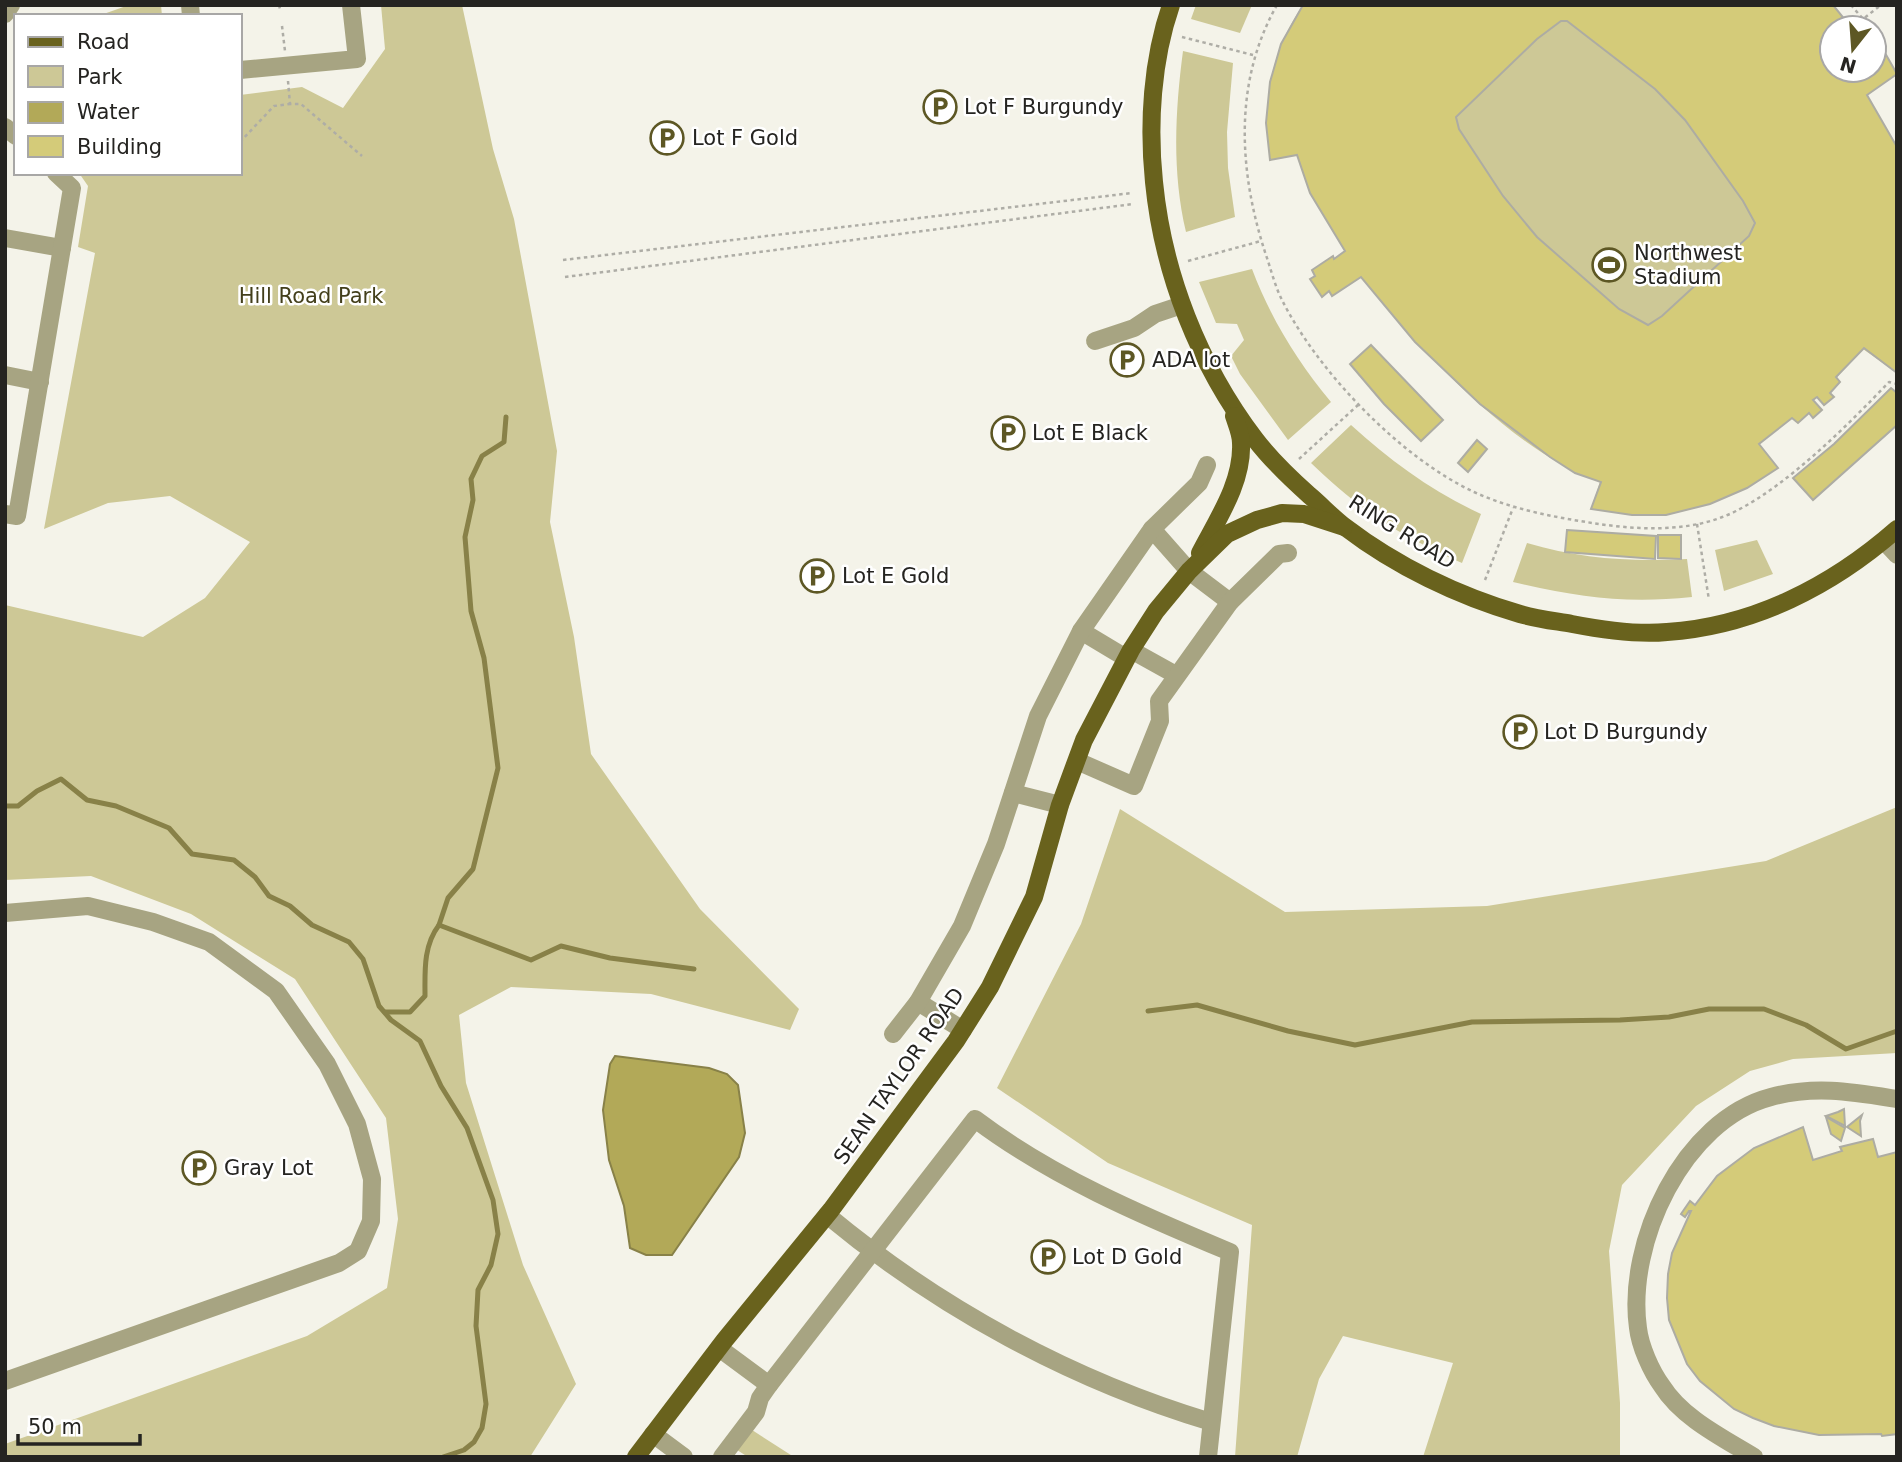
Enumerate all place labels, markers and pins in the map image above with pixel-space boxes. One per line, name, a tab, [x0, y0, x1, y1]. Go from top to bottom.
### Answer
parking icon: Lot F Burgundy	[921, 88, 959, 126]
place label: Lot F Burgundy	[964, 95, 1124, 119]
parking icon: Lot F Gold	[648, 119, 686, 157]
place label: Lot F Gold	[692, 126, 798, 150]
place label: Northwest Stadium	[1634, 241, 1742, 289]
sports icon: Northwest Stadium	[1590, 246, 1628, 284]
parking icon: ADA lot	[1108, 341, 1146, 379]
place label: ADA lot	[1152, 348, 1230, 372]
parking icon: Lot E Black	[989, 414, 1027, 452]
place label: Lot E Black	[1032, 421, 1149, 445]
parking icon: Lot E Gold	[798, 557, 836, 595]
place label: Lot E Gold	[842, 564, 949, 588]
parking icon: Lot D Burgundy	[1501, 713, 1539, 751]
place label: Lot D Burgundy	[1544, 720, 1708, 744]
parking icon: Gray Lot	[180, 1149, 218, 1187]
place label: Gray Lot	[224, 1156, 313, 1180]
parking icon: Lot D Gold	[1029, 1238, 1067, 1276]
place label: Lot D Gold	[1072, 1245, 1182, 1269]

